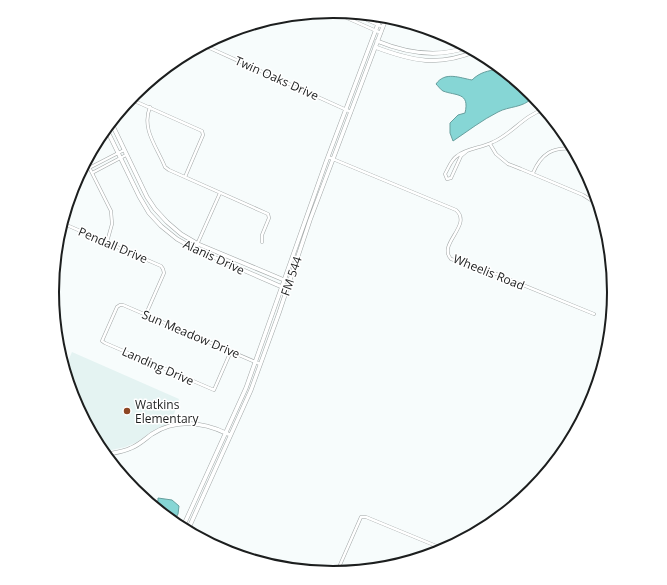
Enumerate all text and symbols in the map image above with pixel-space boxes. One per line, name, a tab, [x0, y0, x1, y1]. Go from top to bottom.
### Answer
street label: Twin Oaks Drive	[232, 52, 322, 104]
street label: Pendall Drive	[76, 223, 151, 267]
street label: Alanis Drive	[181, 235, 248, 279]
street label: Wheelis Road	[451, 250, 527, 294]
street label: FM 544	[276, 254, 306, 298]
street label: Sun Meadow Drive	[139, 306, 243, 362]
street label: Landing Drive	[119, 343, 197, 390]
place label: Watkins Elementary	[135, 396, 199, 427]
marker: Watkins Elementary	[122, 406, 132, 416]

